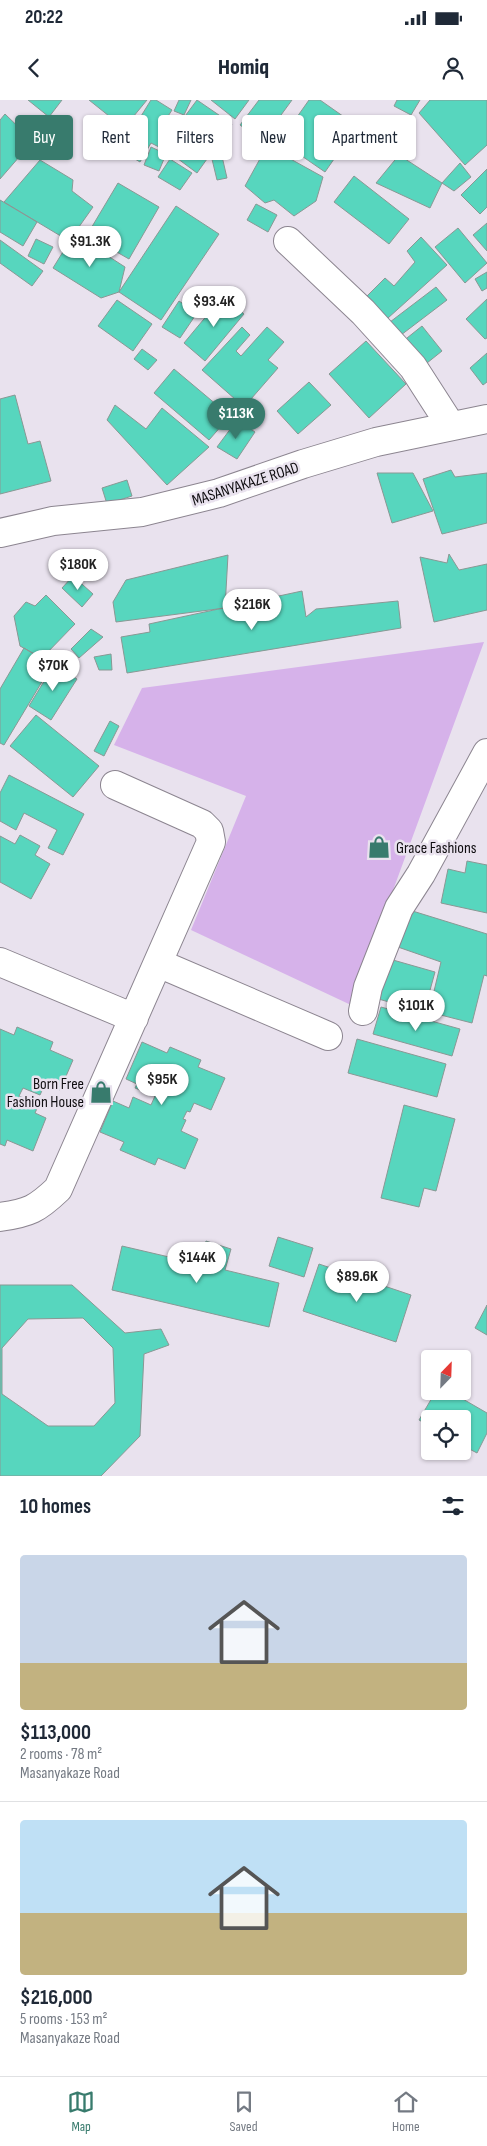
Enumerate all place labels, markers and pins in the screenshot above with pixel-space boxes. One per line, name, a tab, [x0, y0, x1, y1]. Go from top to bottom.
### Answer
pin: $91.3K	[49, 226, 131, 268]
pin: $93.4K	[173, 286, 255, 328]
pin: $113K	[201, 398, 271, 440]
pin: $180K	[43, 548, 113, 591]
pin: $216K	[217, 588, 287, 631]
pin: $70K	[23, 650, 83, 692]
shop icon: Grace Fashions	[366, 834, 392, 860]
place label: Grace Fashions	[396, 839, 477, 858]
pin: $101K	[381, 990, 451, 1032]
pin: $95K	[132, 1064, 192, 1106]
place label: Born Free Fashion House	[7, 1075, 84, 1112]
shop icon: Born Free Fashion House	[88, 1079, 114, 1105]
pin: $144K	[162, 1242, 232, 1284]
pin: $89.6K	[316, 1260, 398, 1303]

